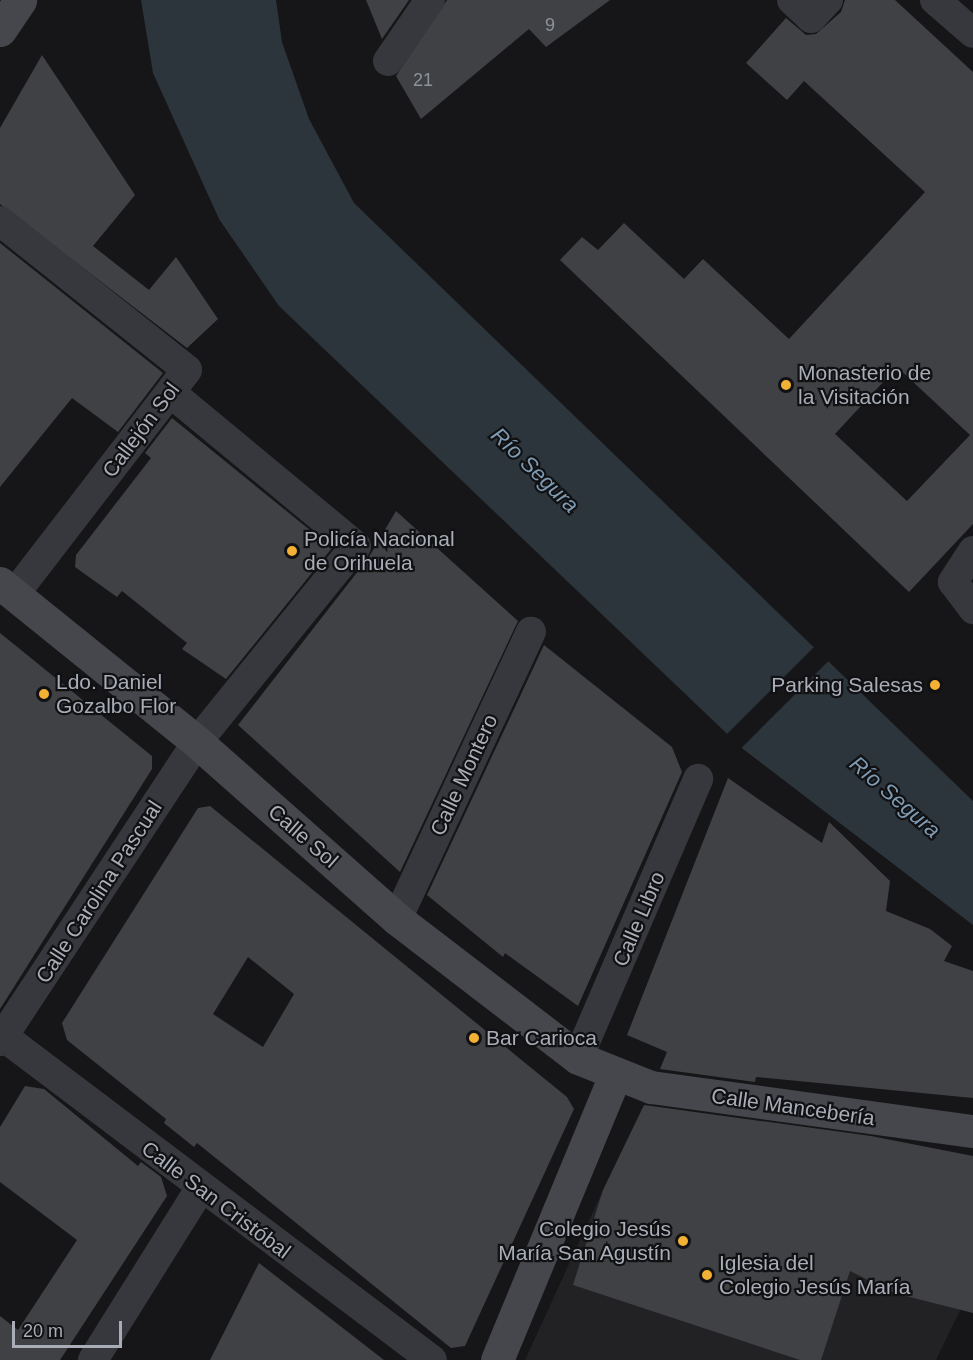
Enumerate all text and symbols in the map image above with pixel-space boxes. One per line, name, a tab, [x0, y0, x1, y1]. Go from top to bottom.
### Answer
house number: 9	[545, 14, 555, 36]
house number: 21	[413, 69, 433, 91]
place label: Monasterio de la Visitación	[798, 360, 931, 410]
street label: Callejón Sol	[97, 378, 185, 482]
marker: Monasterio de la Visitación	[779, 378, 793, 392]
water label: Río Segura	[486, 422, 584, 518]
place label: Policía Nacional de Orihuela	[304, 526, 455, 576]
marker: Policía Nacional de Orihuela	[285, 544, 299, 558]
place label: Ldo. Daniel Gozalbo Flor	[56, 669, 176, 719]
place label: Parking Salesas	[771, 672, 923, 698]
marker: Parking Salesas	[928, 678, 942, 692]
marker: Ldo. Daniel Gozalbo Flor	[37, 687, 51, 701]
street label: Calle Montero	[425, 710, 503, 840]
water label: Río Segura	[844, 751, 946, 843]
street label: Calle Carolina Pascual	[31, 796, 167, 988]
street label: Calle Sol	[263, 799, 343, 873]
street label: Calle Libro	[608, 868, 670, 970]
place label: Bar Carioca	[486, 1025, 597, 1051]
marker: Bar Carioca	[467, 1031, 481, 1045]
street label: Calle Mancebería	[710, 1083, 876, 1131]
street label: Calle San Cristóbal	[137, 1136, 295, 1264]
place label: Colegio Jesús María San Agustín	[497, 1216, 671, 1266]
marker: Colegio Jesús María San Agustín	[676, 1234, 690, 1248]
place label: Iglesia del Colegio Jesús María	[719, 1250, 910, 1300]
marker: Iglesia del Colegio Jesús María	[700, 1268, 714, 1282]
scale bar	[15, 1309, 124, 1347]
text: 20 m	[23, 1321, 63, 1341]

